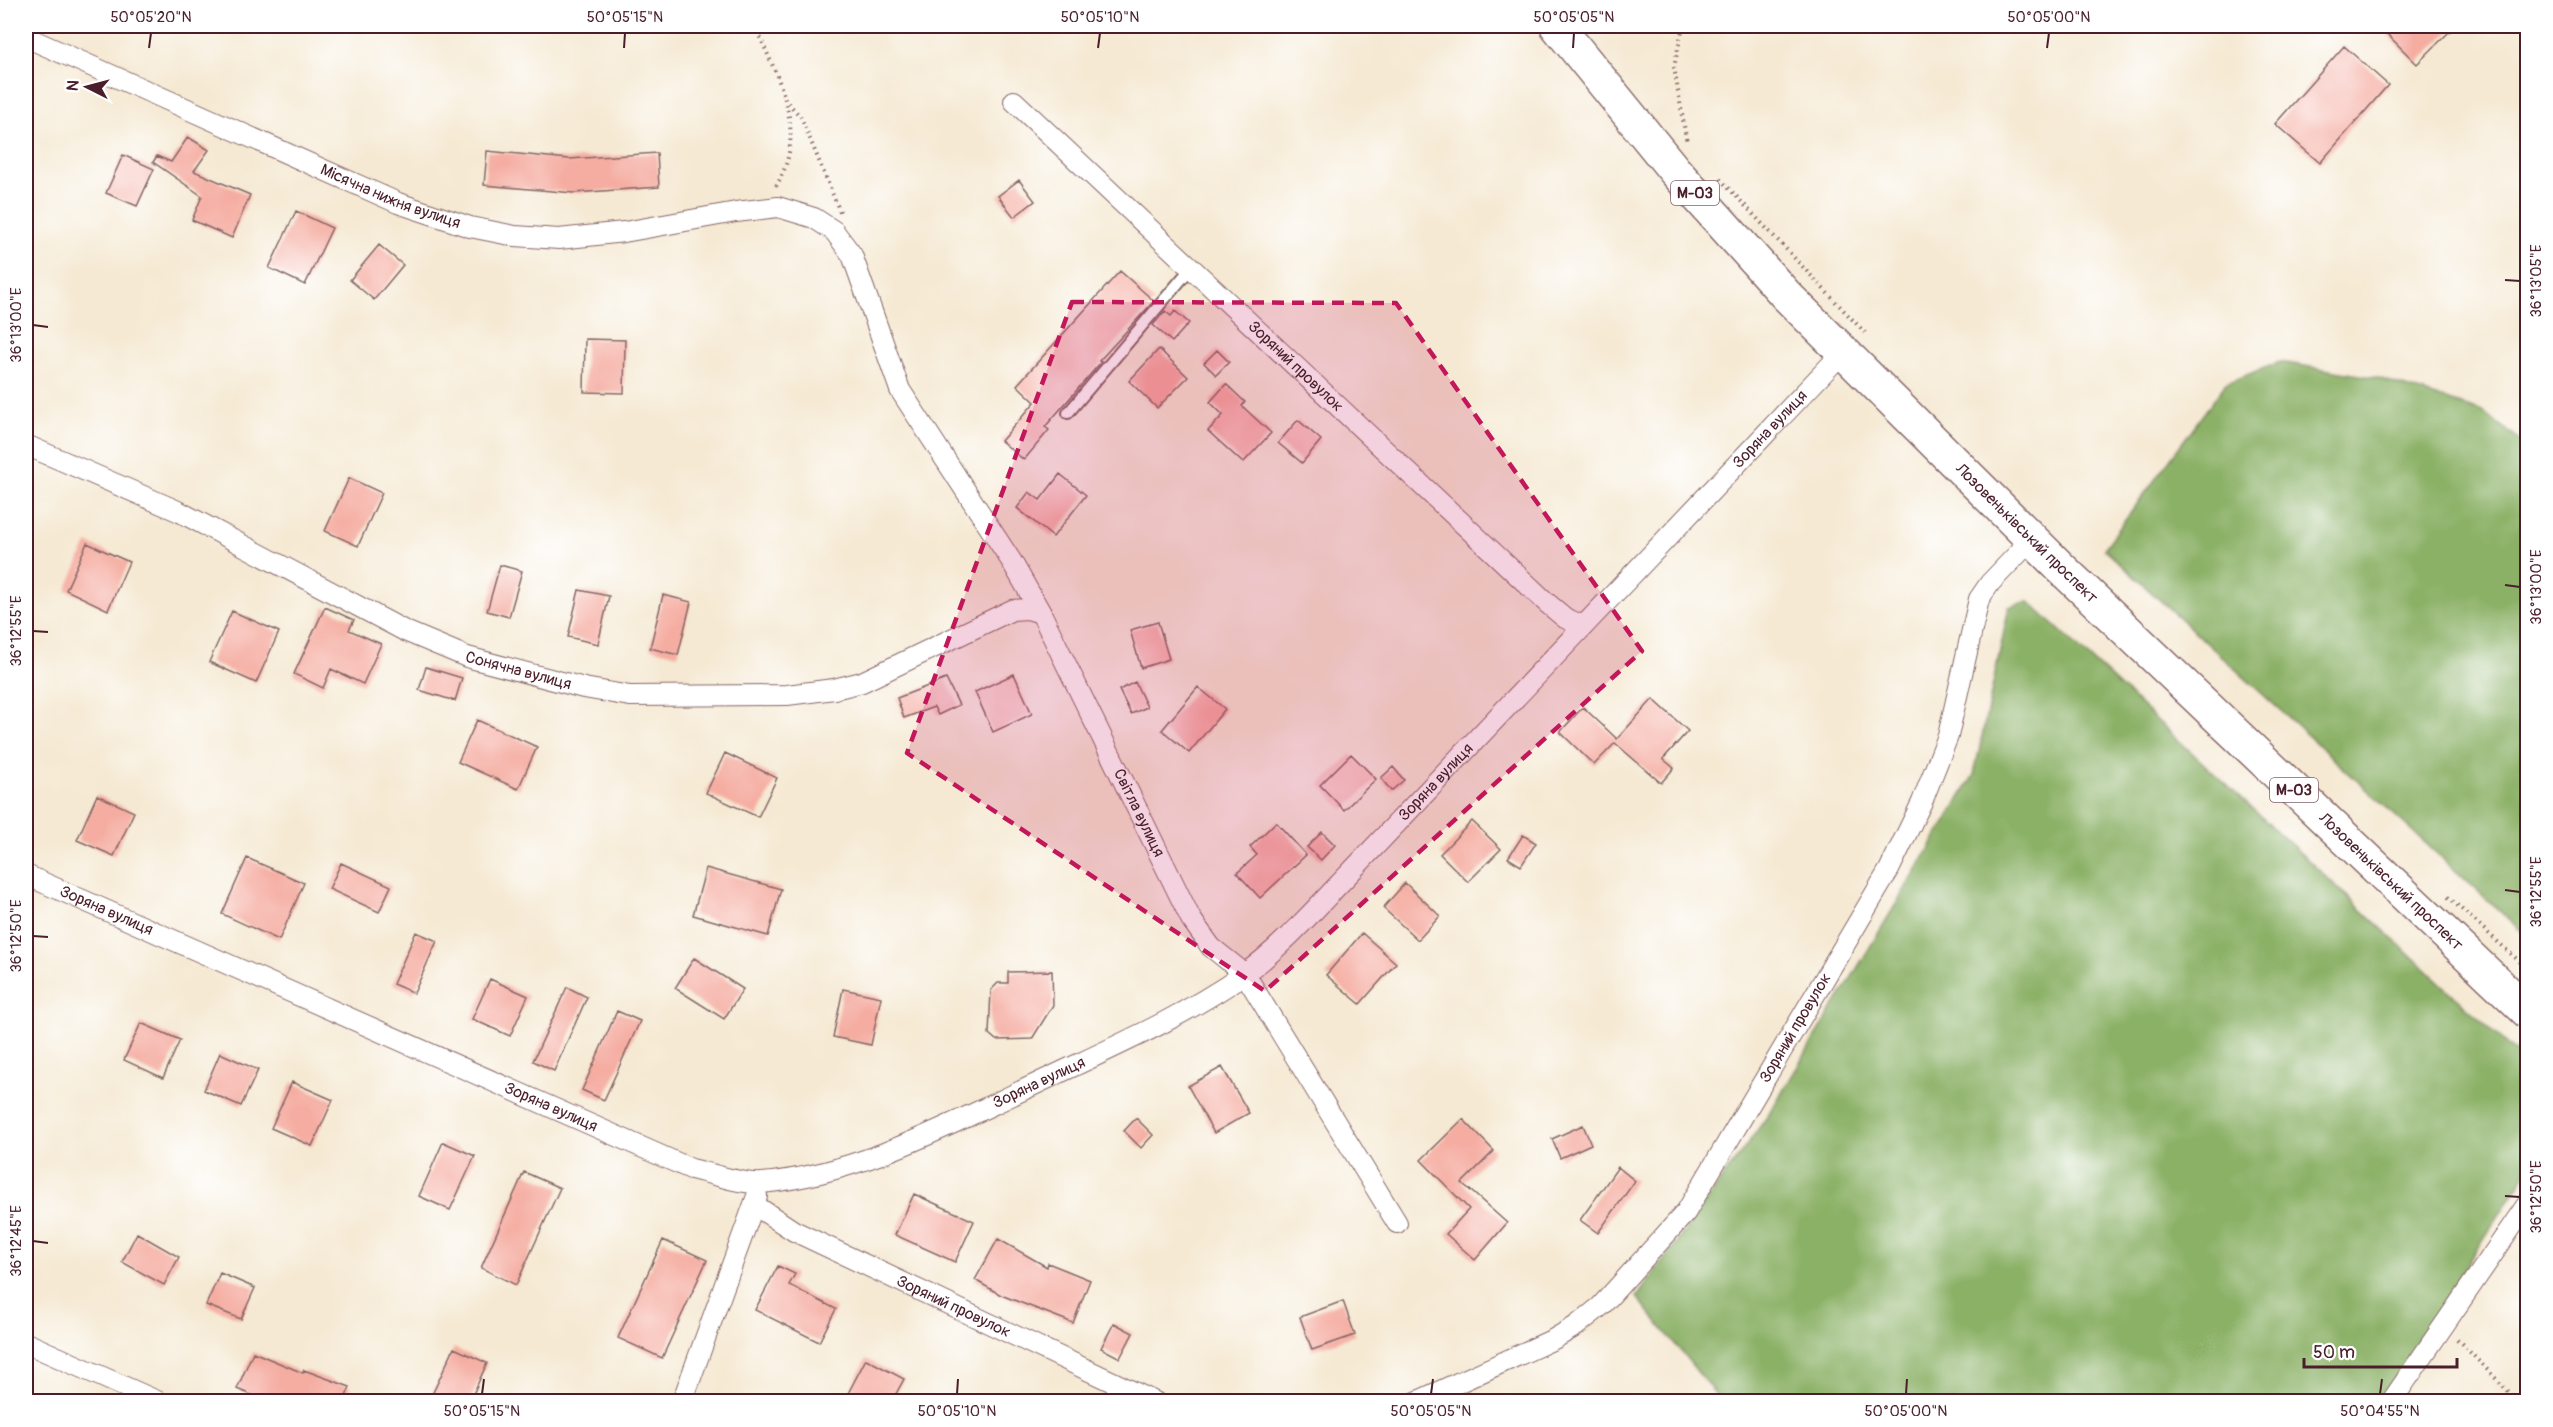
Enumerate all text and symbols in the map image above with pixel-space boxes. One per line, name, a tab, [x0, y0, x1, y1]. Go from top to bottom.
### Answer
text: 50°05'20"N	[110, 8, 192, 27]
text: 50°05'15"N	[587, 8, 663, 27]
text: 50°05'10"N	[1061, 8, 1139, 27]
text: 50°05'05"N	[1534, 8, 1614, 27]
text: 50°05'00"N	[2007, 8, 2091, 27]
north arrow	[57, 57, 117, 117]
text: N	[63, 79, 84, 92]
street label: Місячна нижня вулиця	[317, 160, 463, 233]
road number: М-03	[1671, 181, 1719, 205]
text: 36°13'05"E	[2527, 244, 2546, 318]
text: 36°13'00"E	[7, 287, 26, 363]
street label: Зоряний провулок	[1244, 317, 1348, 416]
street label: Зоряна вулиця	[1728, 386, 1812, 472]
street label: Лозовеньківський проспект	[1951, 458, 2102, 608]
text: 36°13'00"E	[2527, 549, 2546, 625]
text: 36°12'55"E	[7, 595, 26, 667]
street label: Сонячна вулиця	[463, 647, 574, 694]
street label: Зоряна вулиця	[1394, 739, 1477, 825]
street label: Світла вулиця	[1109, 765, 1169, 860]
road number: М-03	[2270, 778, 2318, 802]
street label: Лозовеньківський проспект	[2314, 808, 2467, 955]
text: 36°12'55"E	[2527, 856, 2546, 928]
street label: Зоряна вулиця	[57, 881, 156, 940]
text: 36°12'50"E	[7, 899, 26, 973]
street label: Зоряний провулок	[1755, 970, 1835, 1086]
street label: Зоряна вулиця	[990, 1052, 1089, 1113]
street label: Зоряна вулиця	[501, 1078, 601, 1136]
text: 36°12'50"E	[2527, 1160, 2546, 1234]
text: 36°12'45"E	[7, 1205, 26, 1277]
street label: Зоряний провулок	[893, 1271, 1014, 1342]
scale bar	[2304, 1331, 2457, 1369]
text: 50 m	[2313, 1341, 2355, 1364]
text: 50°05'15"N	[444, 1402, 520, 1421]
text: 50°05'10"N	[918, 1402, 996, 1421]
text: 50°05'05"N	[1391, 1402, 1471, 1421]
text: 50°05'00"N	[1864, 1402, 1948, 1421]
text: 50°04'55"N	[2340, 1402, 2420, 1421]

